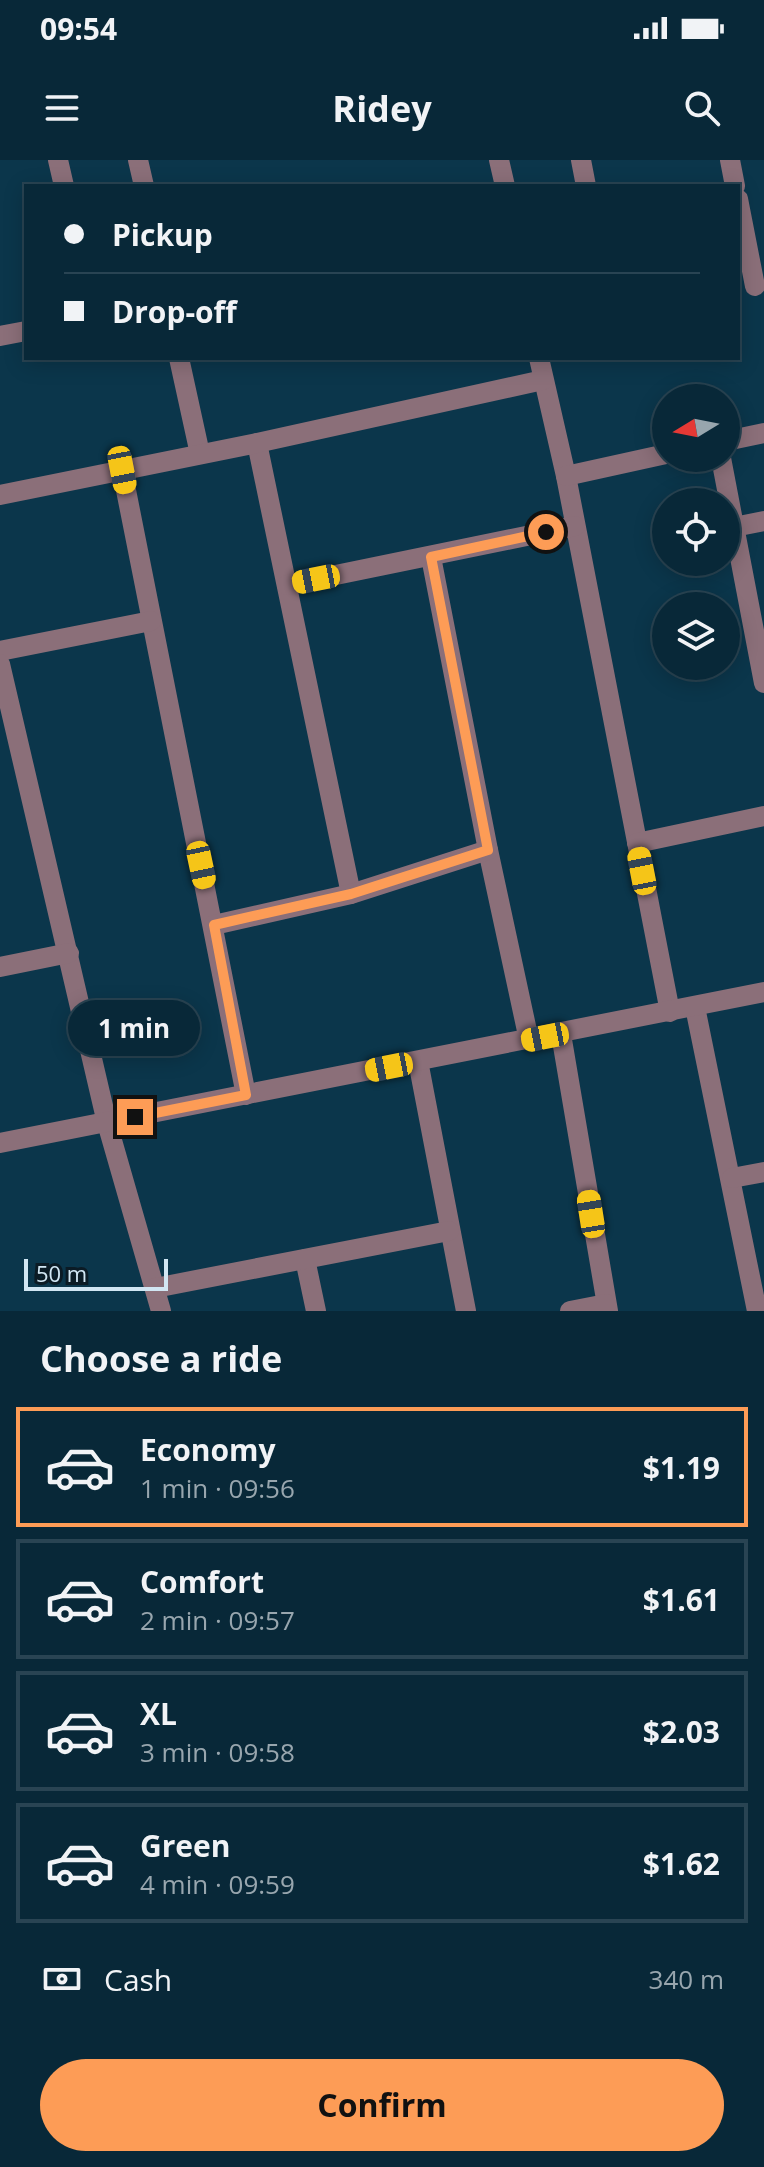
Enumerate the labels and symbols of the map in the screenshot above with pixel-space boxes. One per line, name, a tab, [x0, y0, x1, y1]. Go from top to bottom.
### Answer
north arrow	[652, 384, 740, 472]
car	[106, 444, 138, 496]
route start	[528, 514, 564, 550]
car	[290, 563, 342, 595]
car	[184, 839, 218, 891]
car	[626, 845, 658, 897]
callout: 1 min	[69, 1001, 201, 1057]
car	[519, 1021, 571, 1053]
car	[363, 1051, 415, 1083]
route end	[117, 1099, 153, 1135]
car	[575, 1188, 607, 1240]
scale bar	[24, 1255, 168, 1291]

